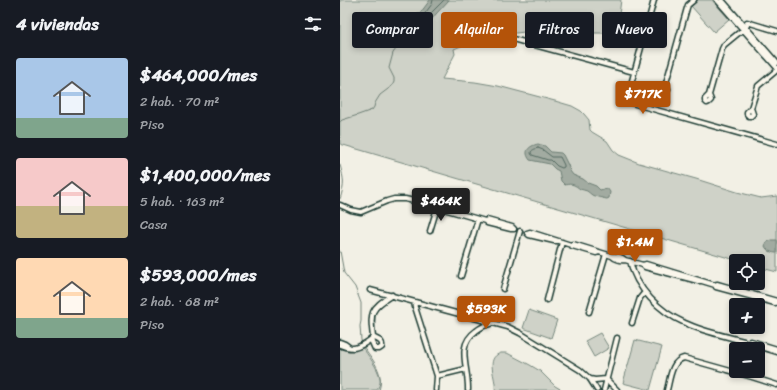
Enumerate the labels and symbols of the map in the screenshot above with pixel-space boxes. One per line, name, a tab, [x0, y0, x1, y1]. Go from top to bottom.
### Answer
pin: $717K	[615, 81, 671, 115]
pin: $464K	[413, 188, 469, 222]
pin: $1.4M	[607, 229, 663, 263]
pin: $593K	[458, 296, 514, 330]

